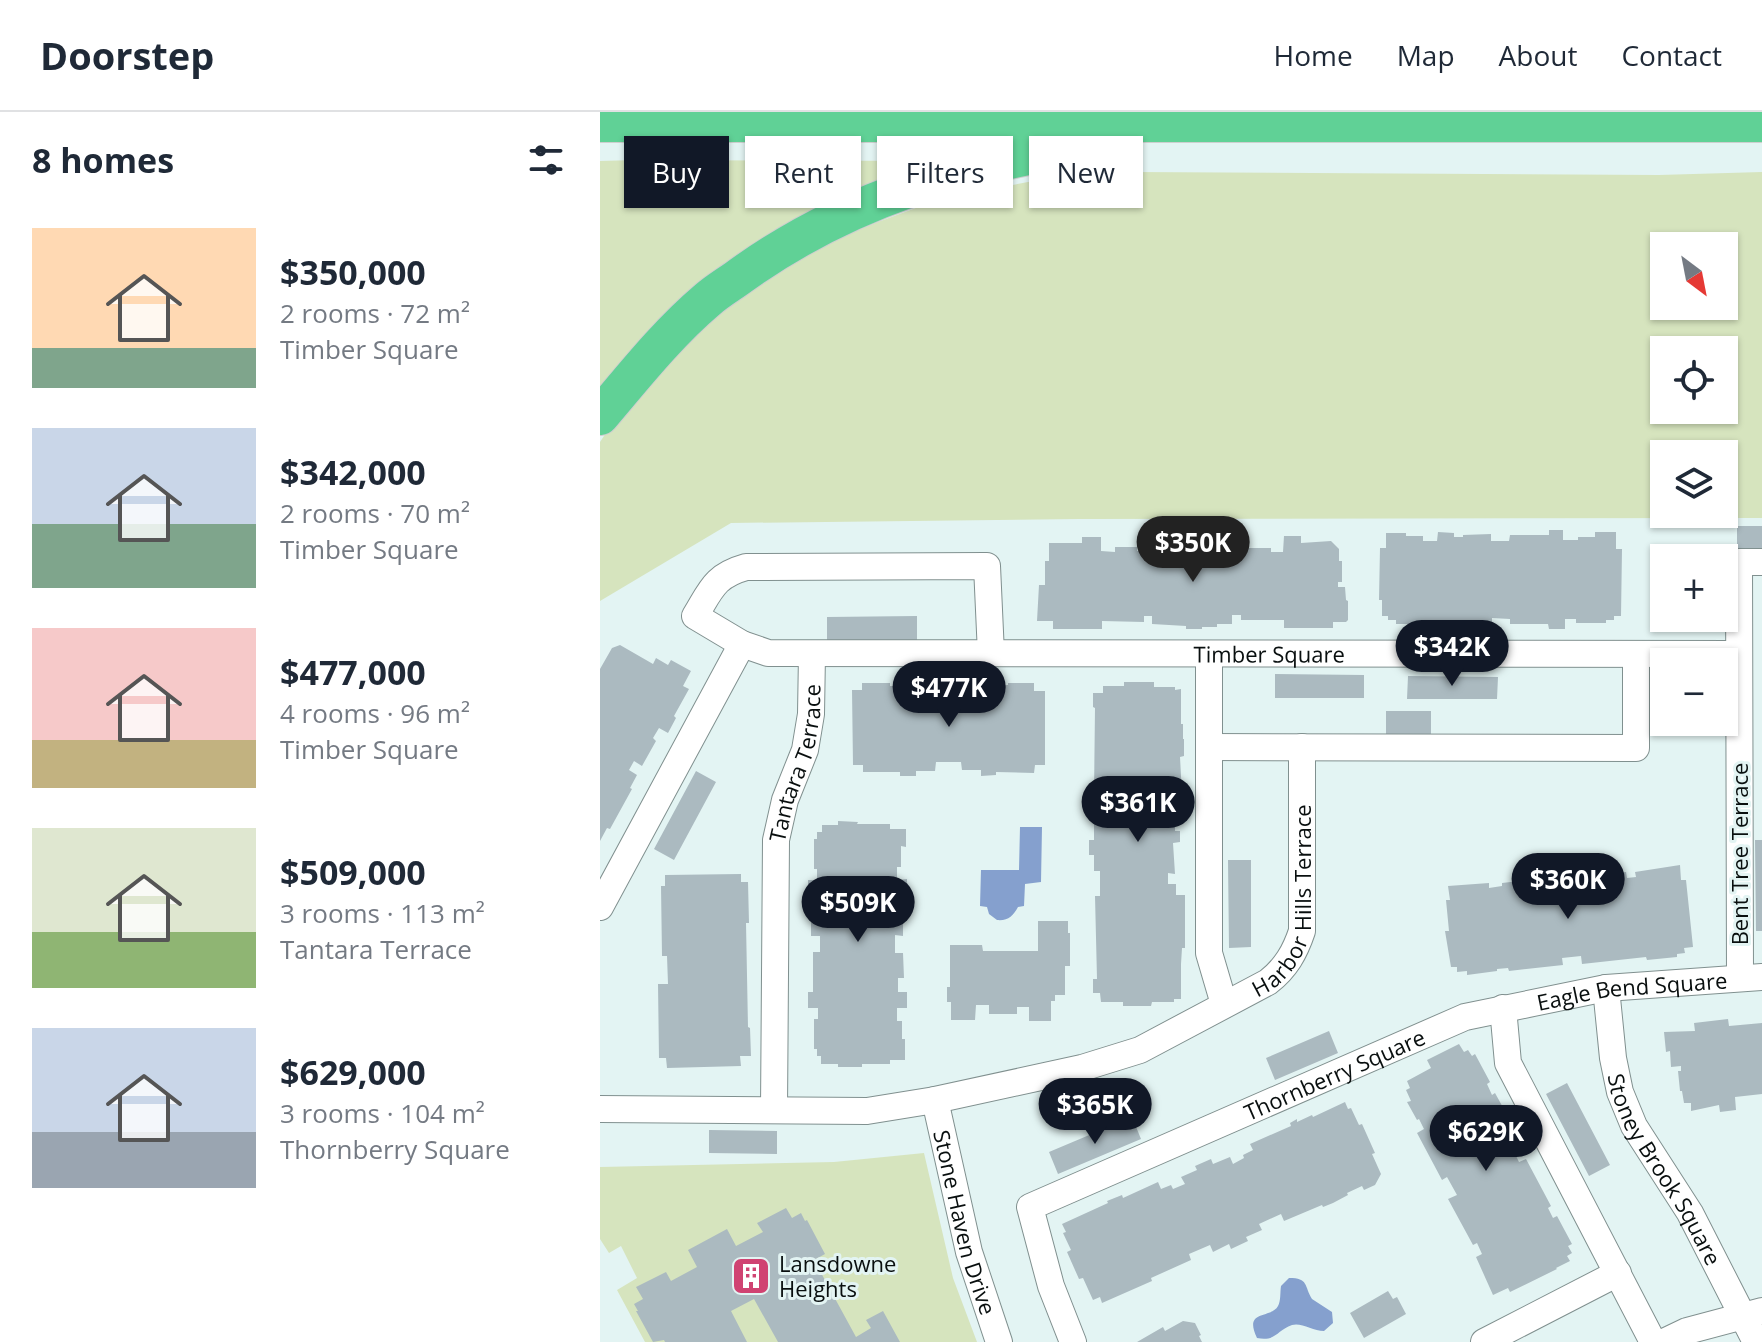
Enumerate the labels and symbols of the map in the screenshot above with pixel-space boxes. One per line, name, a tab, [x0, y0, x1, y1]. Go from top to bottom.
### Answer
north arrow	[1650, 232, 1738, 320]
pin: $350K	[1137, 516, 1249, 584]
pin: $342K	[1396, 620, 1508, 688]
street label: Timber Square	[1194, 638, 1345, 669]
pin: $477K	[893, 661, 1005, 729]
street label: Tantara Terrace	[761, 684, 826, 845]
street label: Bent Tree Terrace	[1724, 763, 1754, 945]
pin: $361K	[1082, 776, 1194, 844]
street label: Harbor Hills Terrace	[1246, 804, 1317, 1003]
pin: $360K	[1512, 853, 1624, 921]
pin: $509K	[802, 876, 914, 944]
street label: Eagle Bend Square	[1534, 964, 1728, 1017]
street label: Thornberry Square	[1239, 1021, 1429, 1127]
street label: Stoney Brook Square	[1602, 1071, 1729, 1270]
pin: $365K	[1039, 1078, 1151, 1146]
pin: $629K	[1430, 1105, 1542, 1173]
street label: Stone Haven Drive	[927, 1127, 1004, 1318]
place label: Lansdowne Heights	[779, 1248, 896, 1303]
building icon: Lansdowne Heights	[730, 1255, 772, 1297]

